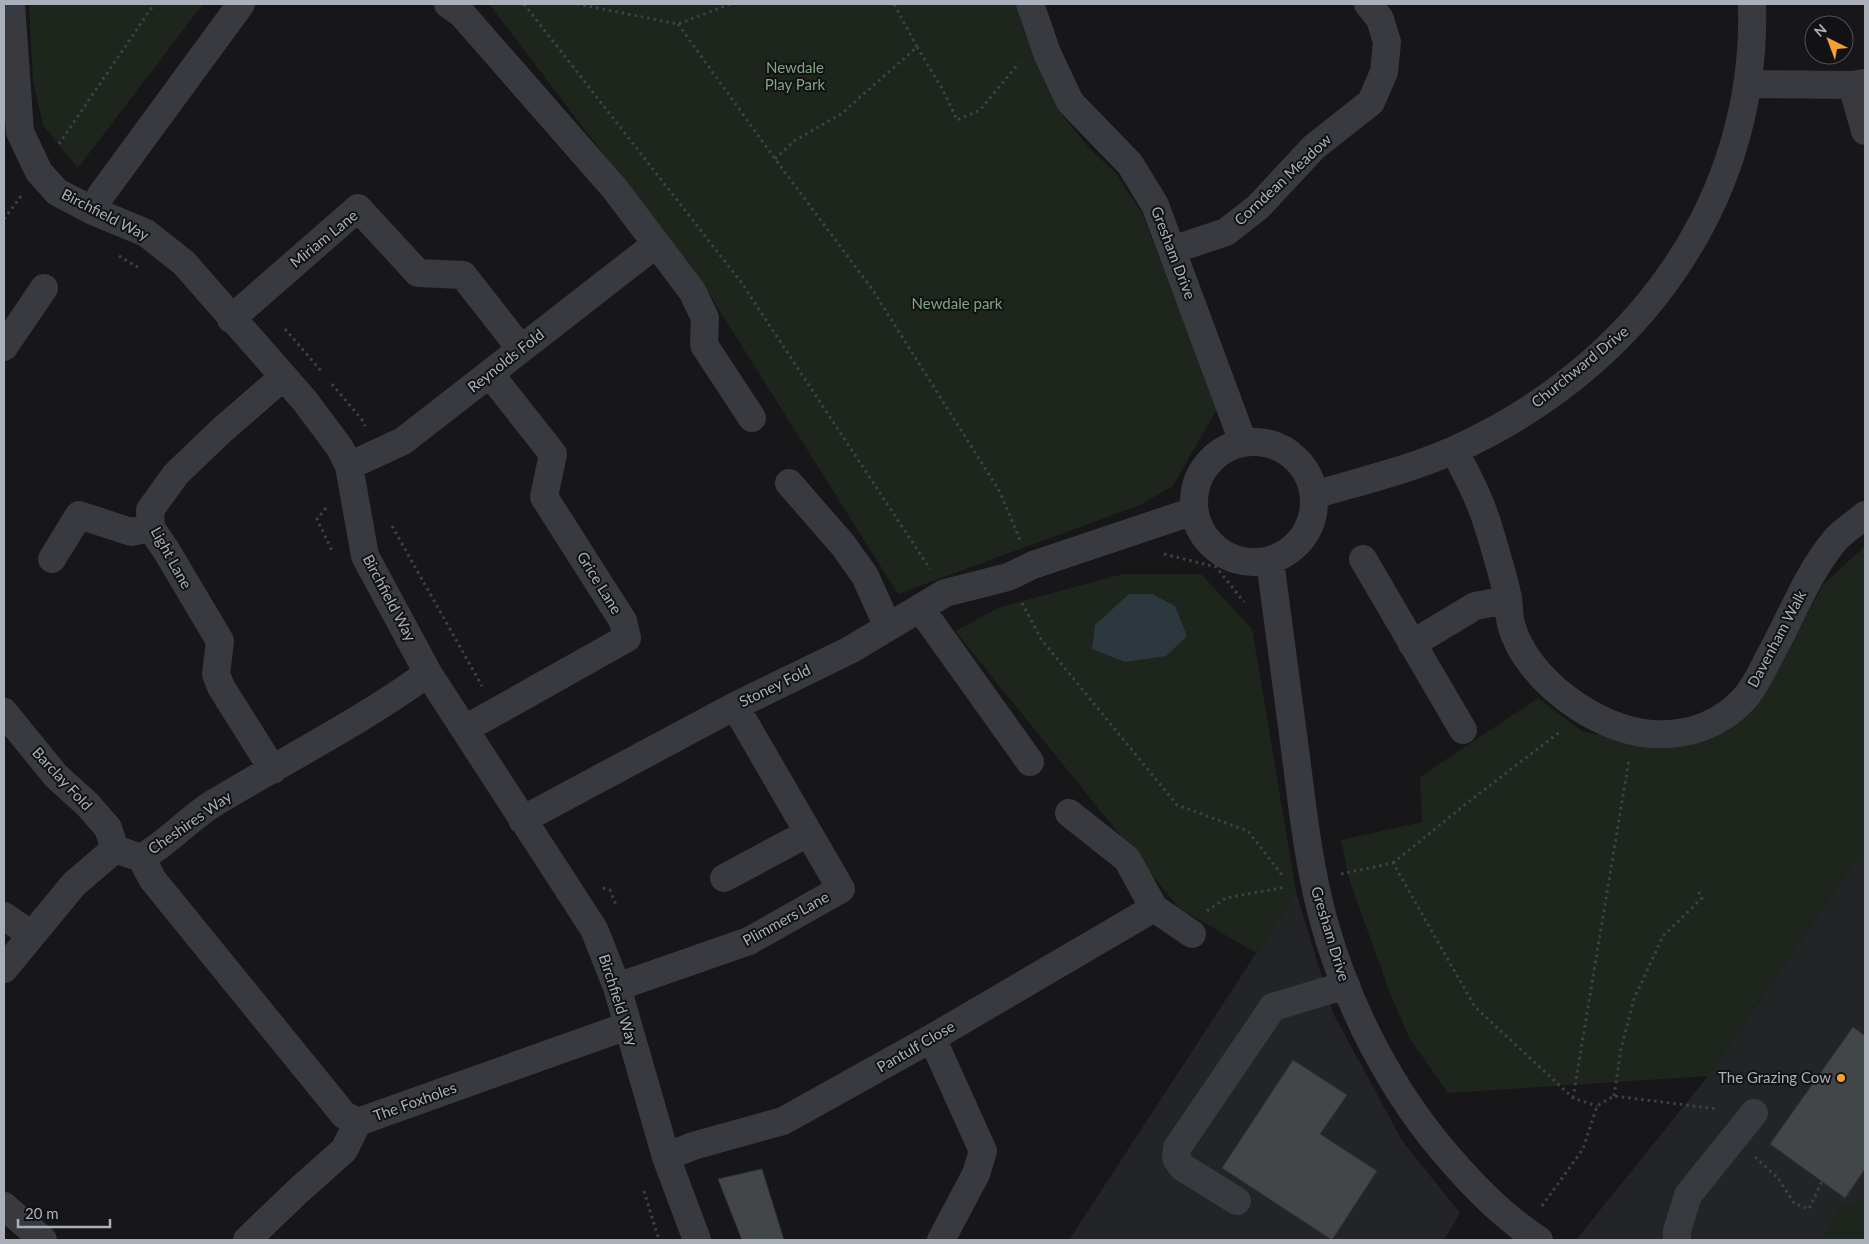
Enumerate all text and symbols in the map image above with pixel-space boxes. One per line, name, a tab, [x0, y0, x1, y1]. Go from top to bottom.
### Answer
north arrow	[1804, 15, 1854, 65]
text: N	[1810, 20, 1830, 40]
park label: Newdale Play Park	[765, 58, 826, 93]
street label: Corndean Meadow	[1230, 130, 1335, 229]
street label: Birchfield Way	[59, 184, 152, 244]
street label: Gresham Drive	[1148, 204, 1200, 302]
street label: Miriam Lane	[286, 206, 361, 271]
park label: Newdale park	[912, 294, 1003, 312]
street label: Churchward Drive	[1527, 322, 1632, 411]
street label: Reynolds Fold	[464, 325, 547, 396]
street label: Light Lane	[148, 523, 196, 592]
street label: Grice Lane	[574, 548, 626, 617]
street label: Birchfield Way	[360, 551, 420, 644]
street label: Davenham Walk	[1743, 587, 1809, 690]
street label: Stoney Fold	[736, 660, 813, 710]
street label: Barclay Fold	[29, 743, 96, 814]
street label: Cheshires Way	[144, 787, 235, 858]
street label: Gresham Drive	[1308, 884, 1354, 983]
street label: Plimmers Lane	[739, 887, 832, 949]
street label: Birchfield Way	[596, 952, 642, 1048]
street label: Pantulf Close	[873, 1017, 958, 1076]
place label: The Grazing Cow	[1718, 1068, 1831, 1086]
marker: The Grazing Cow	[1835, 1072, 1847, 1084]
street label: The Foxholes	[371, 1078, 459, 1124]
scale bar	[18, 1196, 110, 1228]
text: 20 m	[25, 1204, 59, 1222]

